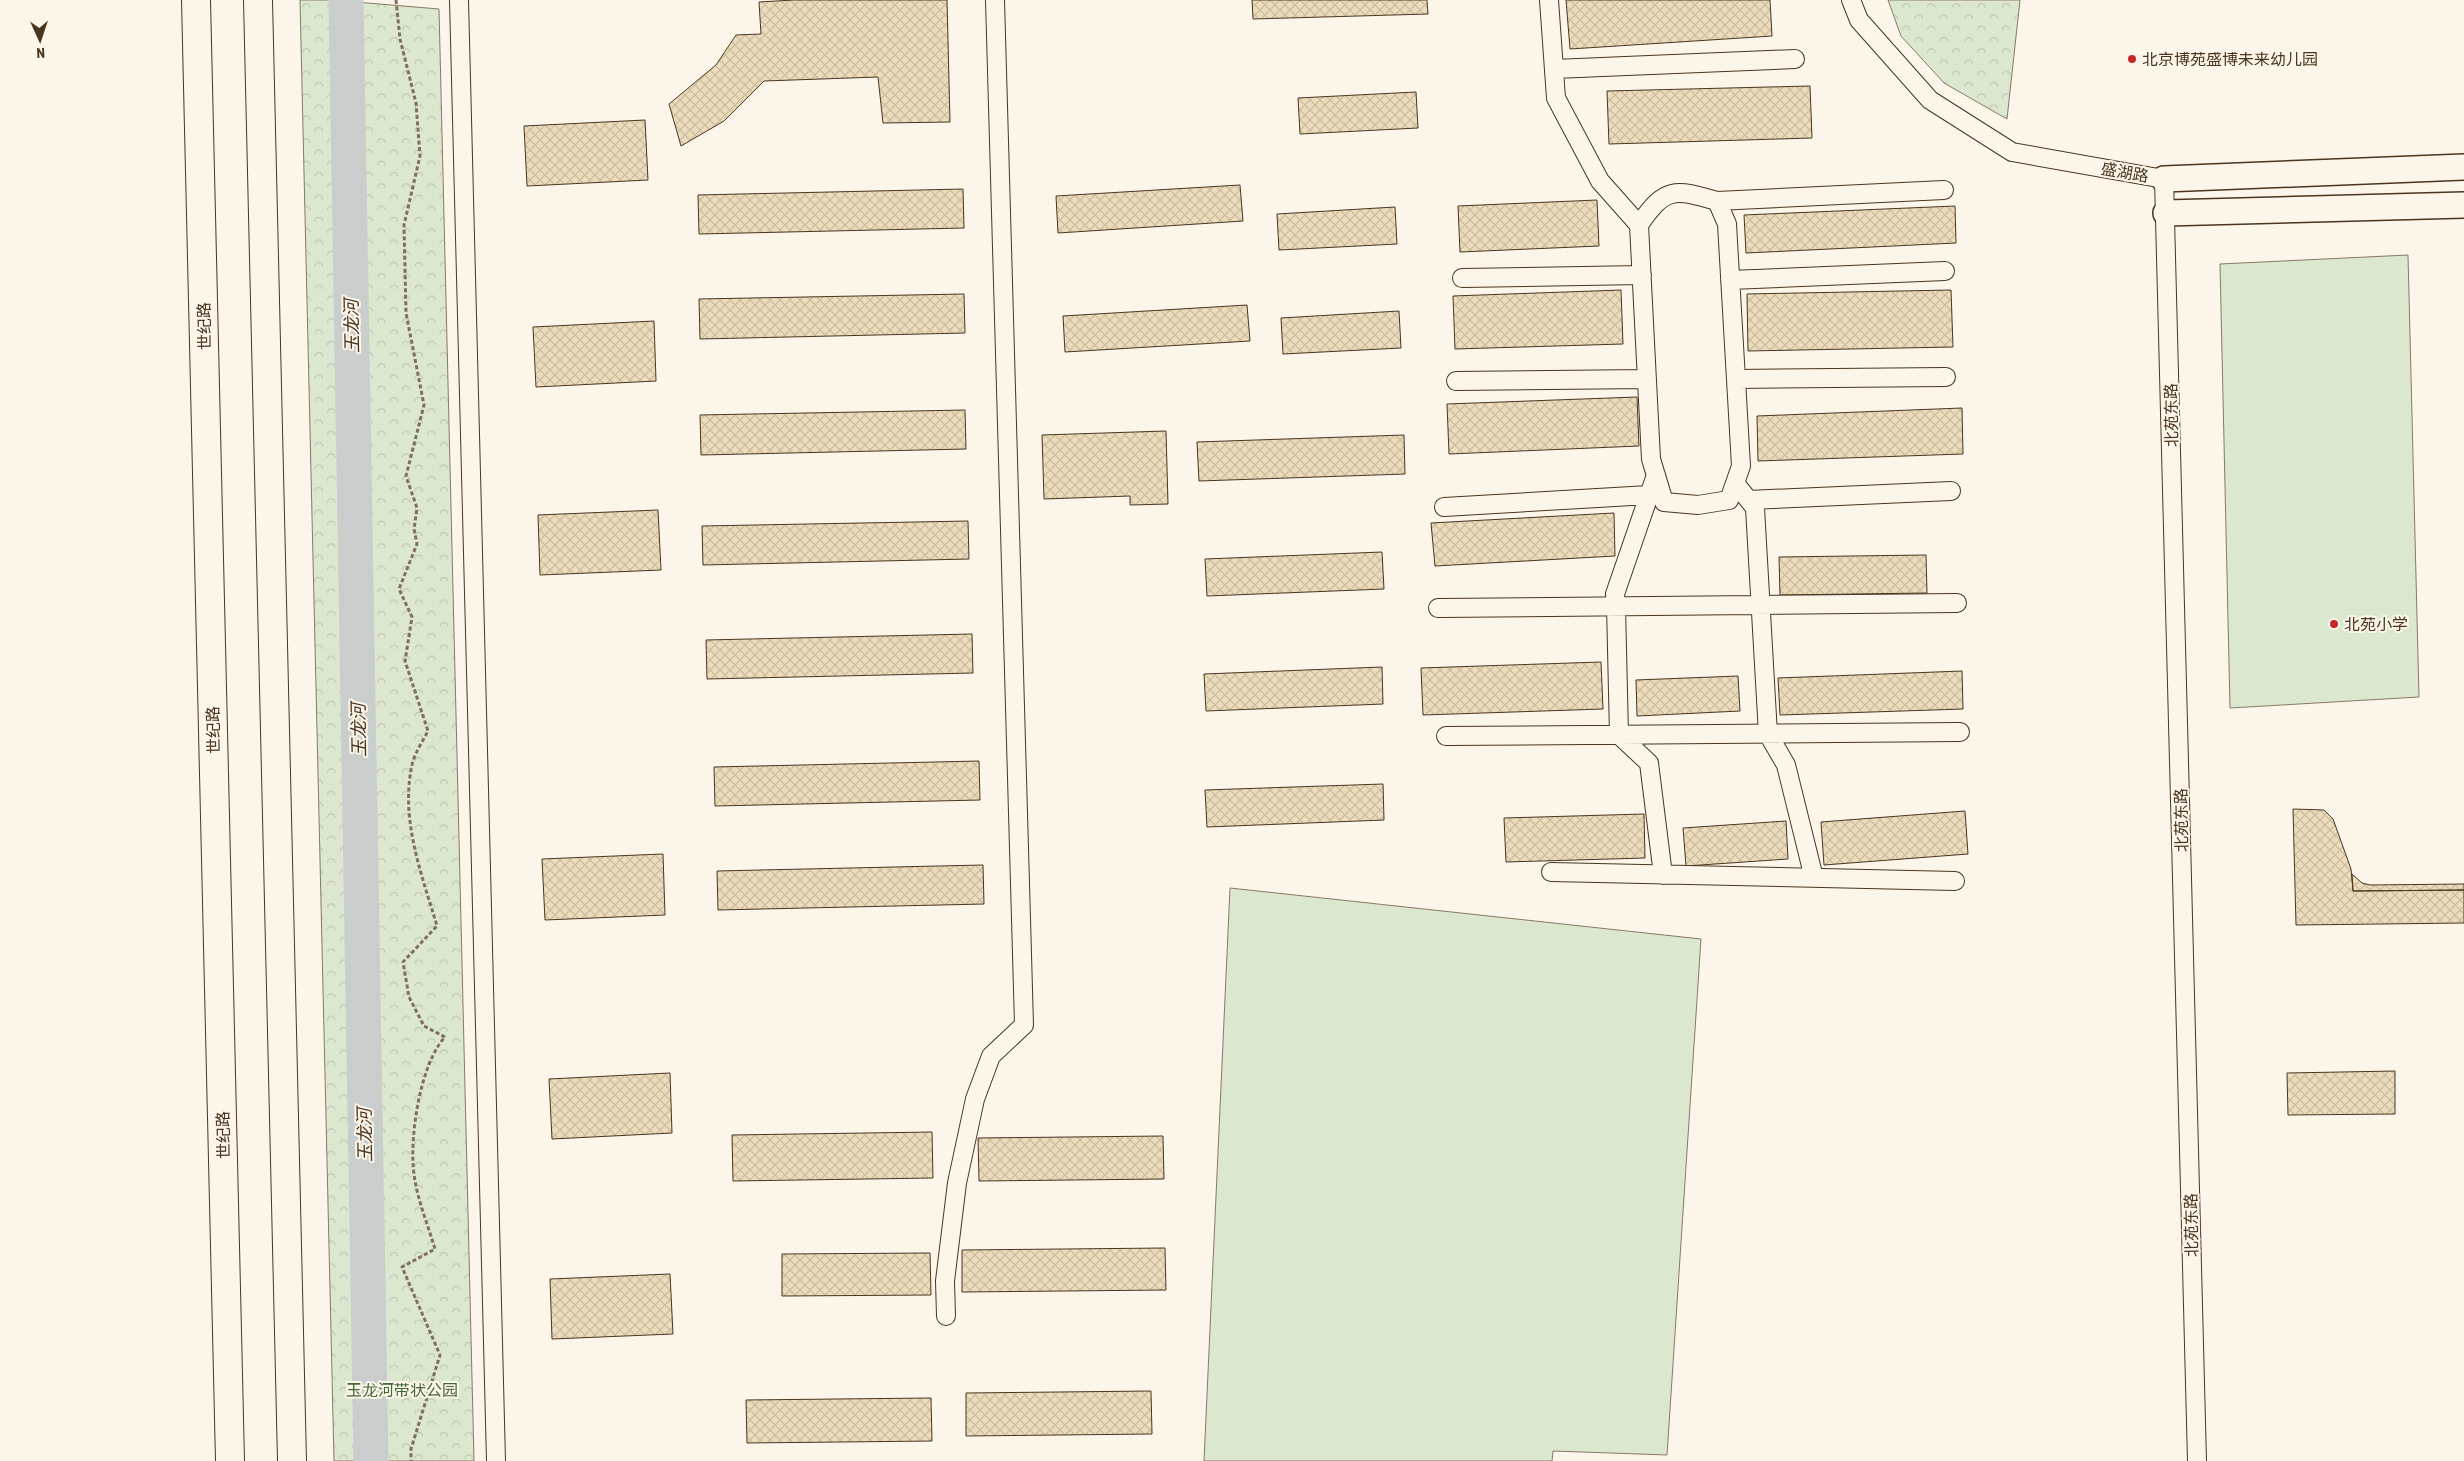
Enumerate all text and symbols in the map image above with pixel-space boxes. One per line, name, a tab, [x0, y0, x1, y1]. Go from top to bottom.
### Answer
north arrow	[15, 15, 65, 65]
text: N	[36, 45, 45, 61]
place label: 北京博苑盛博未来幼儿园	[2142, 50, 2318, 69]
marker: 北京博苑盛博未来幼儿园	[2126, 53, 2138, 65]
street label: 盛湖路	[2100, 159, 2150, 186]
water label: 玉龙河	[340, 296, 362, 353]
street label: 世纪路	[195, 302, 214, 350]
street label: 北苑东路	[2161, 383, 2182, 447]
place label: 北苑小学	[2344, 615, 2408, 634]
marker: 北苑小学	[2328, 618, 2340, 630]
water label: 玉龙河	[347, 700, 369, 757]
street label: 世纪路	[204, 706, 223, 754]
street label: 北苑东路	[2171, 788, 2192, 852]
water label: 玉龙河	[353, 1105, 375, 1162]
street label: 世纪路	[214, 1111, 233, 1159]
street label: 北苑东路	[2181, 1193, 2202, 1257]
park label: 玉龙河带状公园	[346, 1381, 458, 1400]

